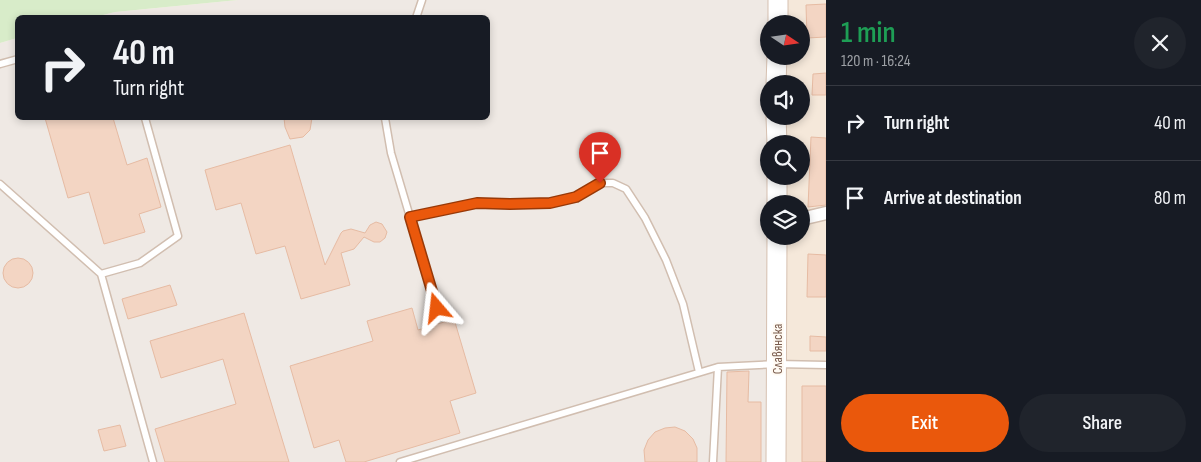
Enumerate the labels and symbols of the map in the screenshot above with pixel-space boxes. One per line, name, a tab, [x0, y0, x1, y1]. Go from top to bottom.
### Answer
north arrow	[760, 15, 810, 65]
pin	[579, 132, 621, 183]
position arrow	[410, 281, 462, 333]
street label: Славянска	[769, 324, 786, 374]

